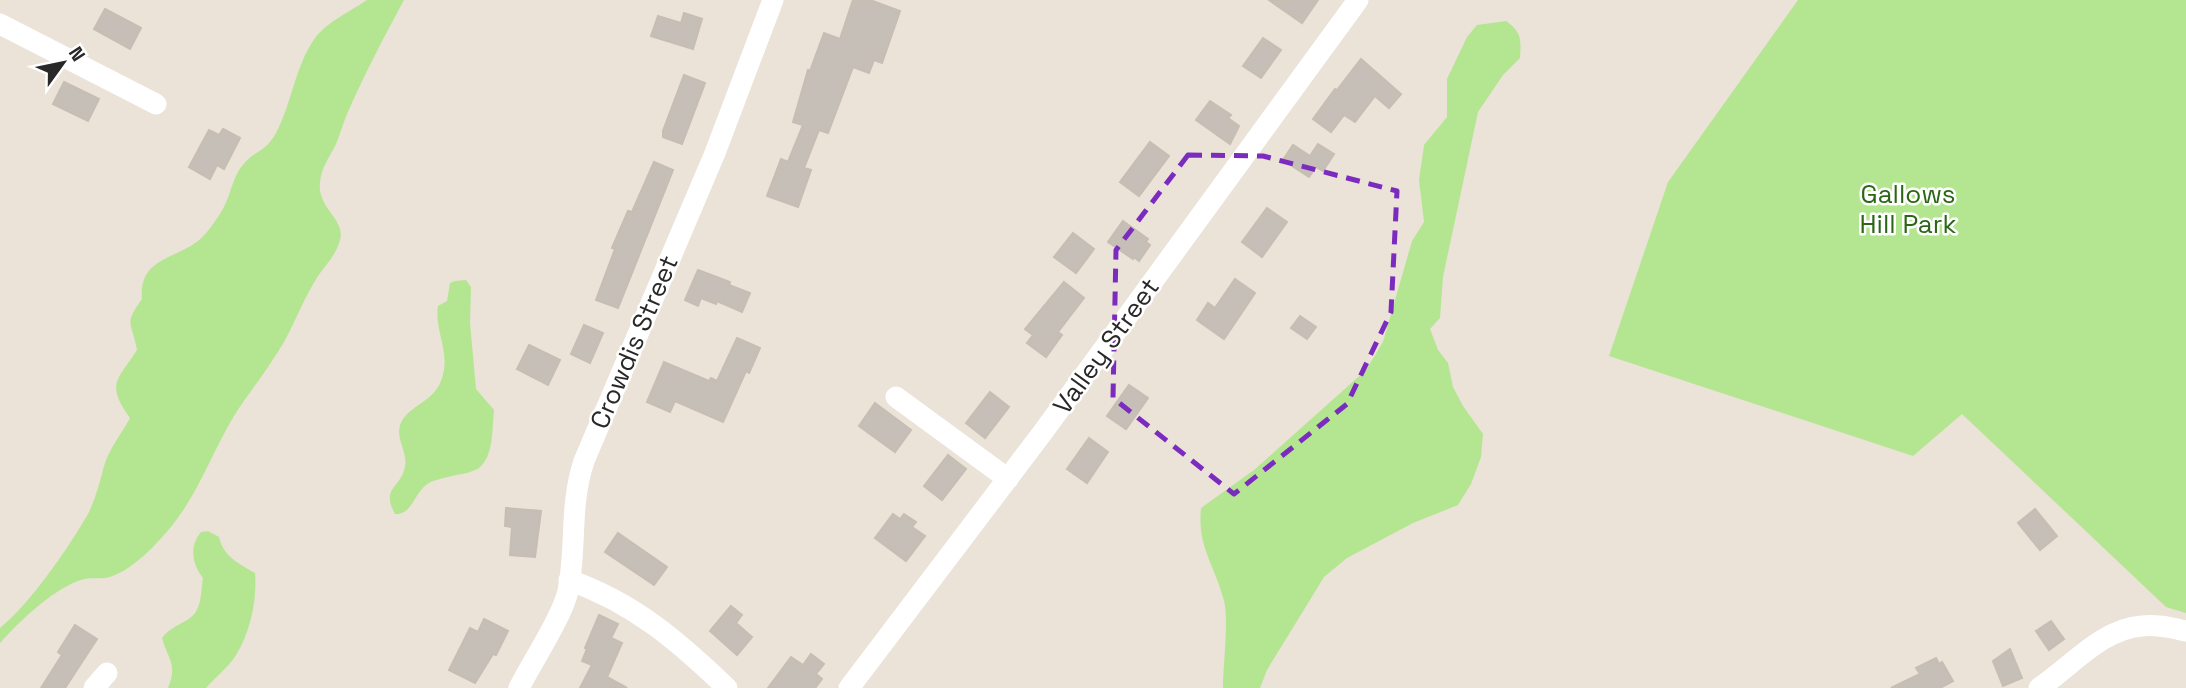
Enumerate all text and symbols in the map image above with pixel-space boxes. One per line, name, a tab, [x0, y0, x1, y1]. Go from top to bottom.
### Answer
north arrow	[28, 28, 98, 98]
text: N	[63, 42, 91, 66]
park label: Gallows Hill Park	[1860, 177, 1956, 241]
street label: Crowdis Street	[582, 250, 686, 434]
street label: Valley Street	[1045, 271, 1167, 421]

